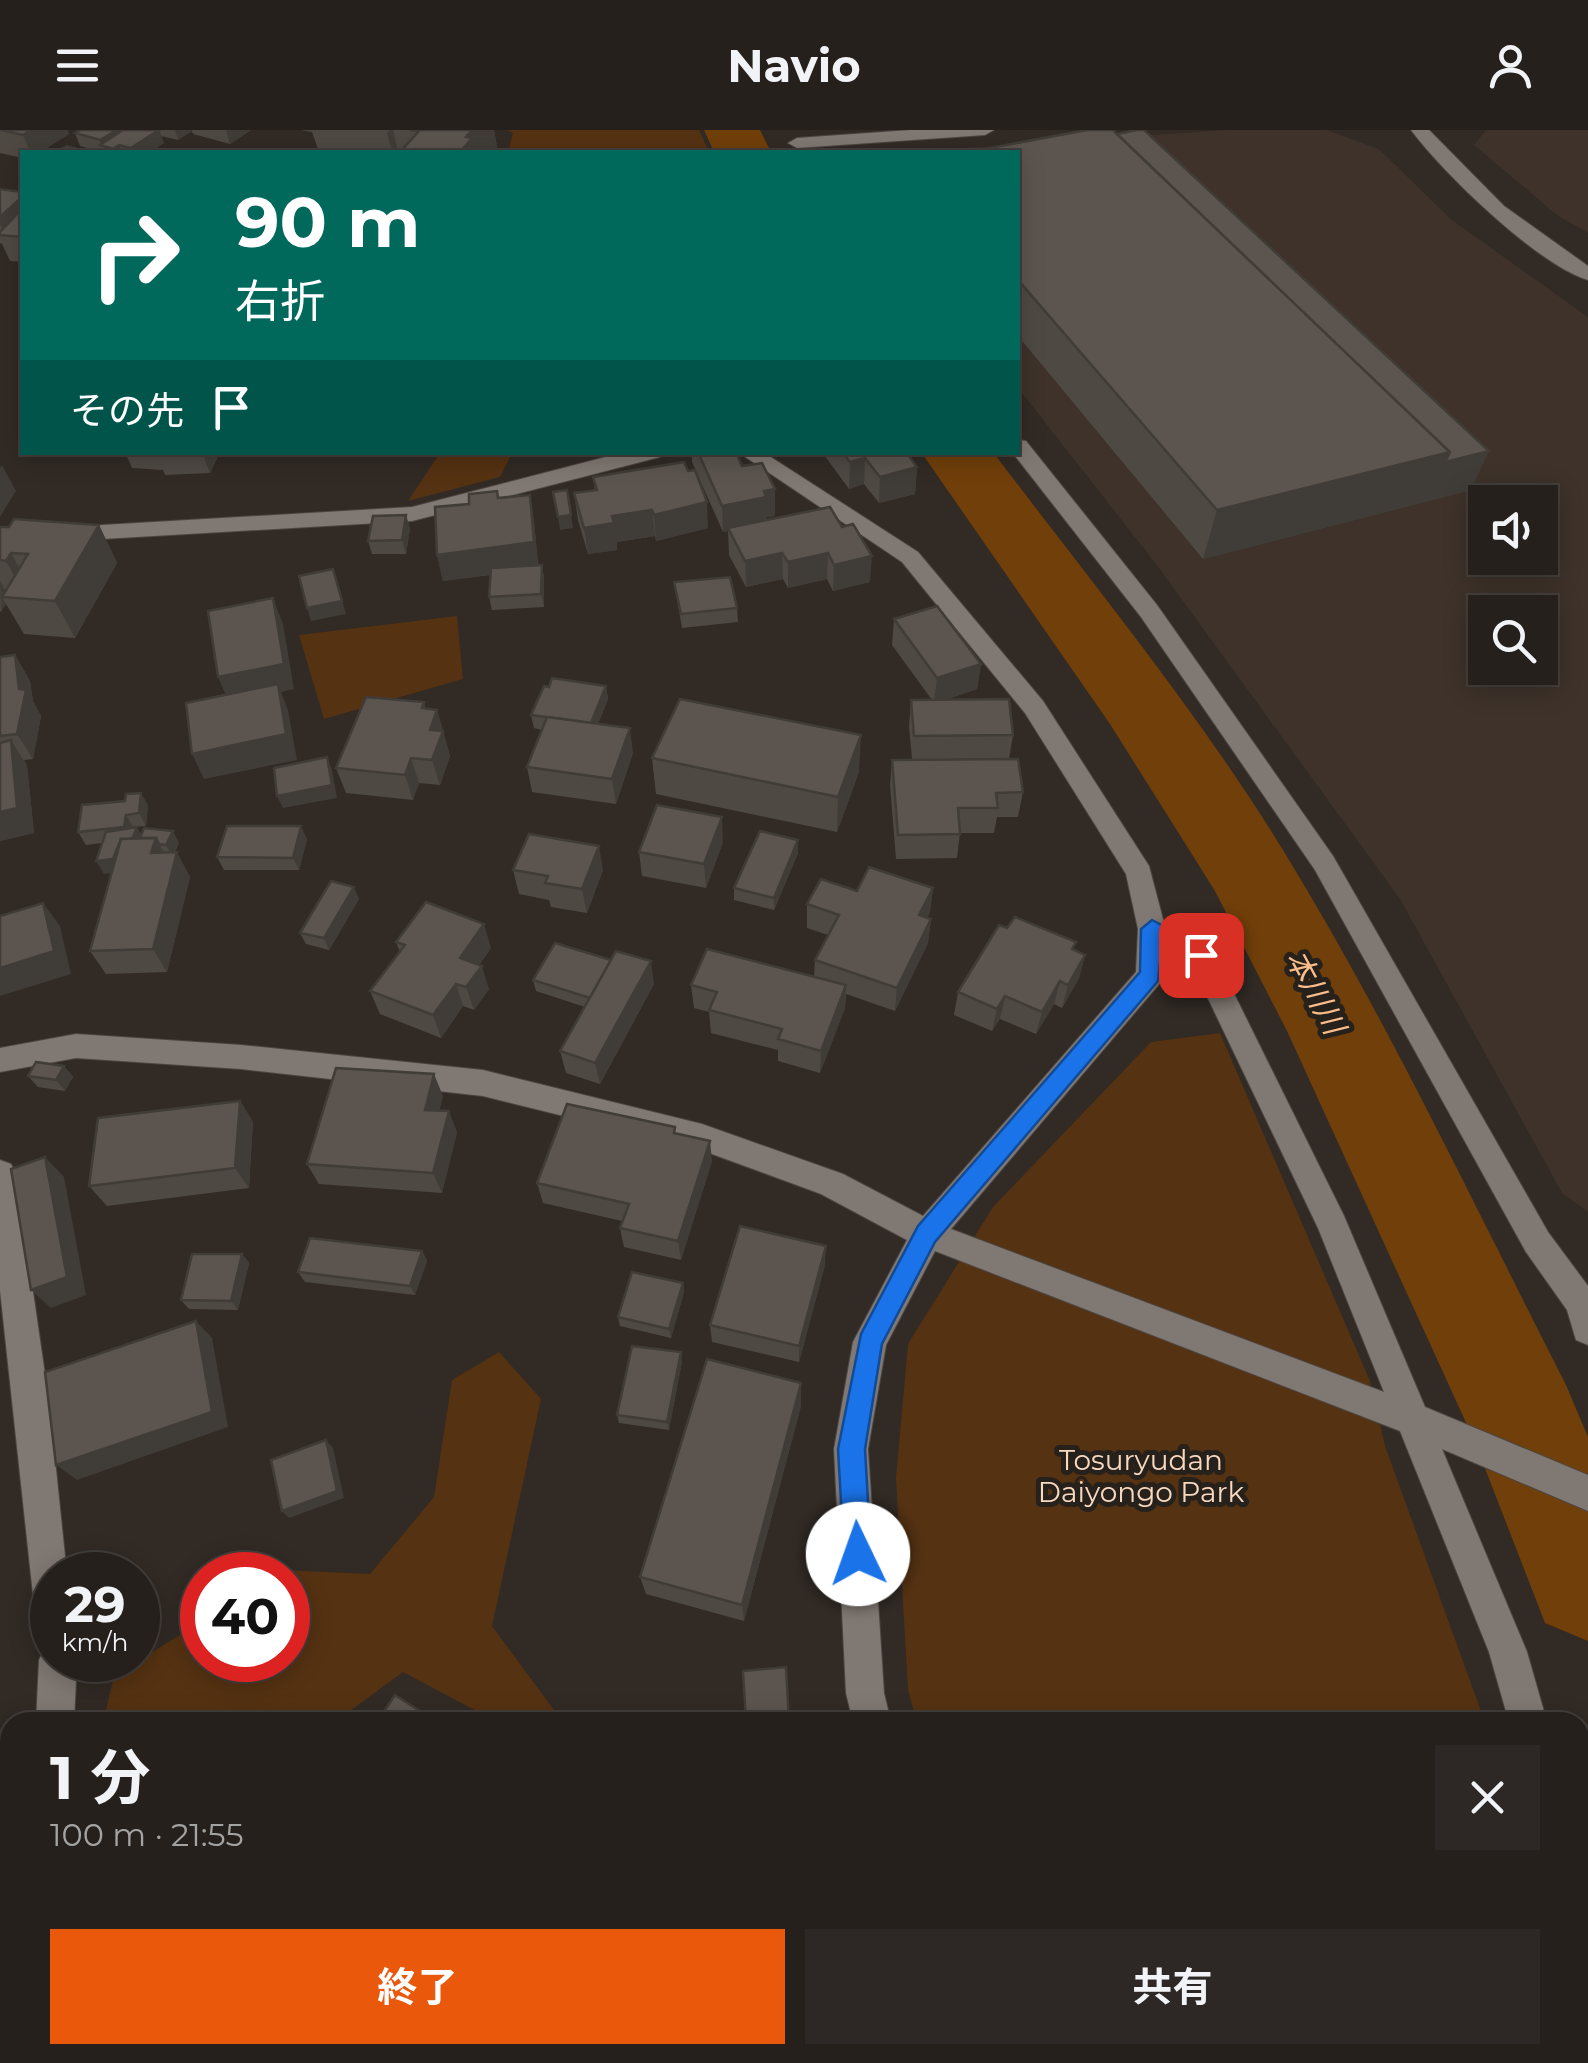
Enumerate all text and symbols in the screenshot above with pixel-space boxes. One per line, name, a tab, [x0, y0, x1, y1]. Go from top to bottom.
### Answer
icon: menu	[50, 38, 105, 93]
text: Navio	[727, 38, 861, 93]
icon: person	[1483, 38, 1538, 93]
text: 90 m	[235, 179, 420, 265]
icon: right	[70, 190, 200, 320]
text: 右折	[235, 273, 325, 328]
icon: arrive	[204, 380, 259, 435]
text: その先	[70, 387, 184, 434]
map controls	[1468, 485, 1558, 685]
button: sound	[1468, 485, 1558, 575]
button: search	[1468, 595, 1558, 685]
pin	[1159, 913, 1244, 998]
icon: arrive	[1174, 928, 1229, 983]
water label: 本川川	[1278, 943, 1354, 1043]
park label: Tosuryudan Daiyongo Park	[1038, 1443, 1244, 1509]
position arrow	[806, 1502, 910, 1606]
speed limit sign: 40	[180, 1552, 310, 1682]
text: 29	[64, 1574, 126, 1635]
text: km/h	[62, 1627, 128, 1657]
text: 1 分	[50, 1741, 151, 1814]
button: close	[1435, 1745, 1540, 1850]
text: 100 m · 21:55	[50, 1815, 244, 1854]
button: 終了	[50, 1929, 785, 2044]
button: 共有	[805, 1929, 1540, 2044]

